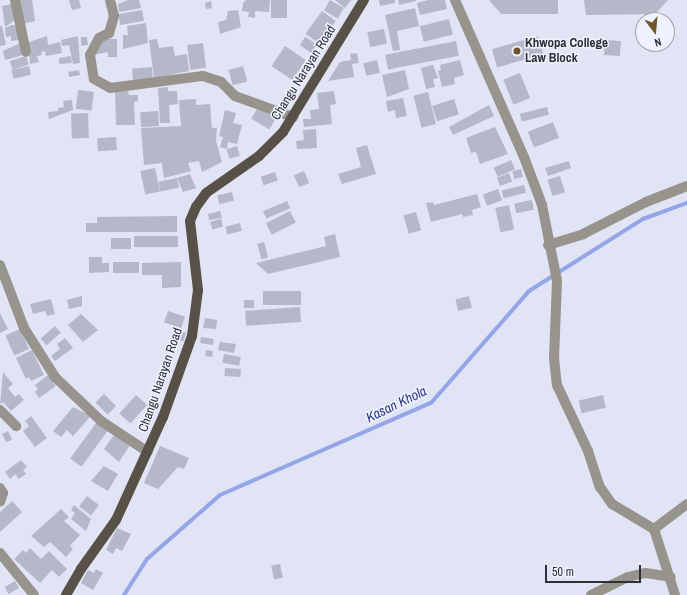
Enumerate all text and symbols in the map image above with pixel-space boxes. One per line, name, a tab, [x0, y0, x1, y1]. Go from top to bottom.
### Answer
north arrow	[635, 12, 675, 52]
street label: Changu Narayan Road	[268, 23, 340, 123]
text: N	[653, 35, 663, 50]
place label: Khwopa College Law Block	[525, 36, 608, 67]
marker: Khwopa College Law Block	[512, 46, 522, 56]
street label: Changu Narayan Road	[136, 326, 186, 434]
water label: Kasan Khola	[363, 382, 429, 426]
scale bar	[547, 557, 643, 583]
text: 50 m	[552, 564, 574, 580]

